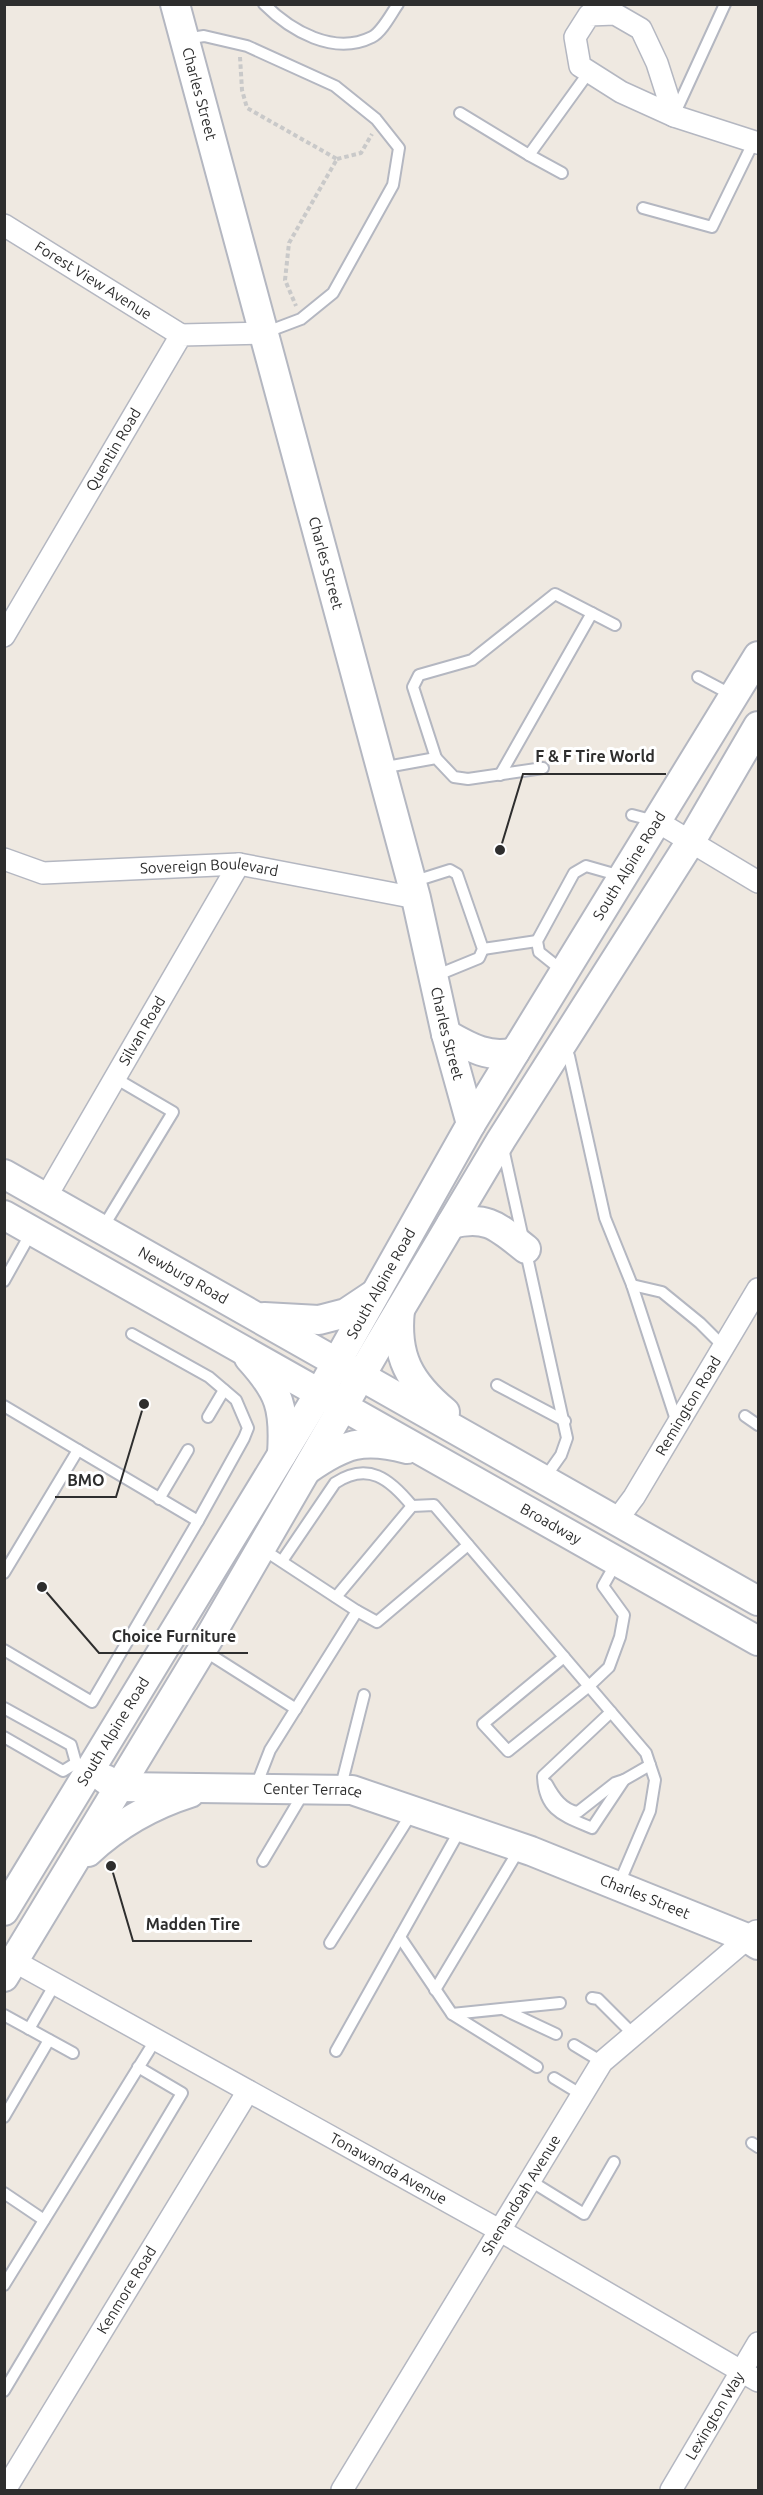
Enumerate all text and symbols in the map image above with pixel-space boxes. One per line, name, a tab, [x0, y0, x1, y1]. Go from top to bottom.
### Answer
street label: Charles Street	[179, 45, 220, 142]
street label: Forest View Avenue	[32, 237, 155, 323]
street label: Quentin Road	[82, 405, 144, 494]
street label: Charles Street	[306, 515, 347, 611]
callout: F & F Tire World	[523, 740, 666, 774]
text: F & F Tire World	[535, 747, 655, 765]
street label: South Alpine Road	[589, 808, 669, 923]
street label: Sovereign Boulevard	[140, 855, 280, 879]
street label: Charles Street	[428, 985, 467, 1082]
street label: Silvan Road	[115, 993, 169, 1068]
street label: South Alpine Road	[343, 1225, 419, 1342]
street label: Newburg Road	[136, 1243, 231, 1307]
street label: Remington Road	[652, 1353, 724, 1458]
callout: BMO	[55, 1463, 116, 1497]
text: BMO	[67, 1471, 105, 1489]
street label: Broadway	[518, 1500, 584, 1547]
callout: Choice Furniture	[99, 1619, 248, 1653]
text: Choice Furniture	[112, 1627, 236, 1645]
street label: South Alpine Road	[73, 1674, 152, 1789]
street label: Center Terrace	[263, 1780, 365, 1801]
street label: Charles Street	[598, 1871, 692, 1922]
callout: Madden Tire	[133, 1907, 252, 1941]
text: Madden Tire	[146, 1915, 240, 1933]
street label: Tonawanda Avenue	[327, 2129, 450, 2207]
street label: Shenandoah Avenue	[478, 2132, 564, 2258]
street label: Kenmore Road	[93, 2243, 159, 2337]
street label: Lexington Way	[682, 2369, 747, 2463]

